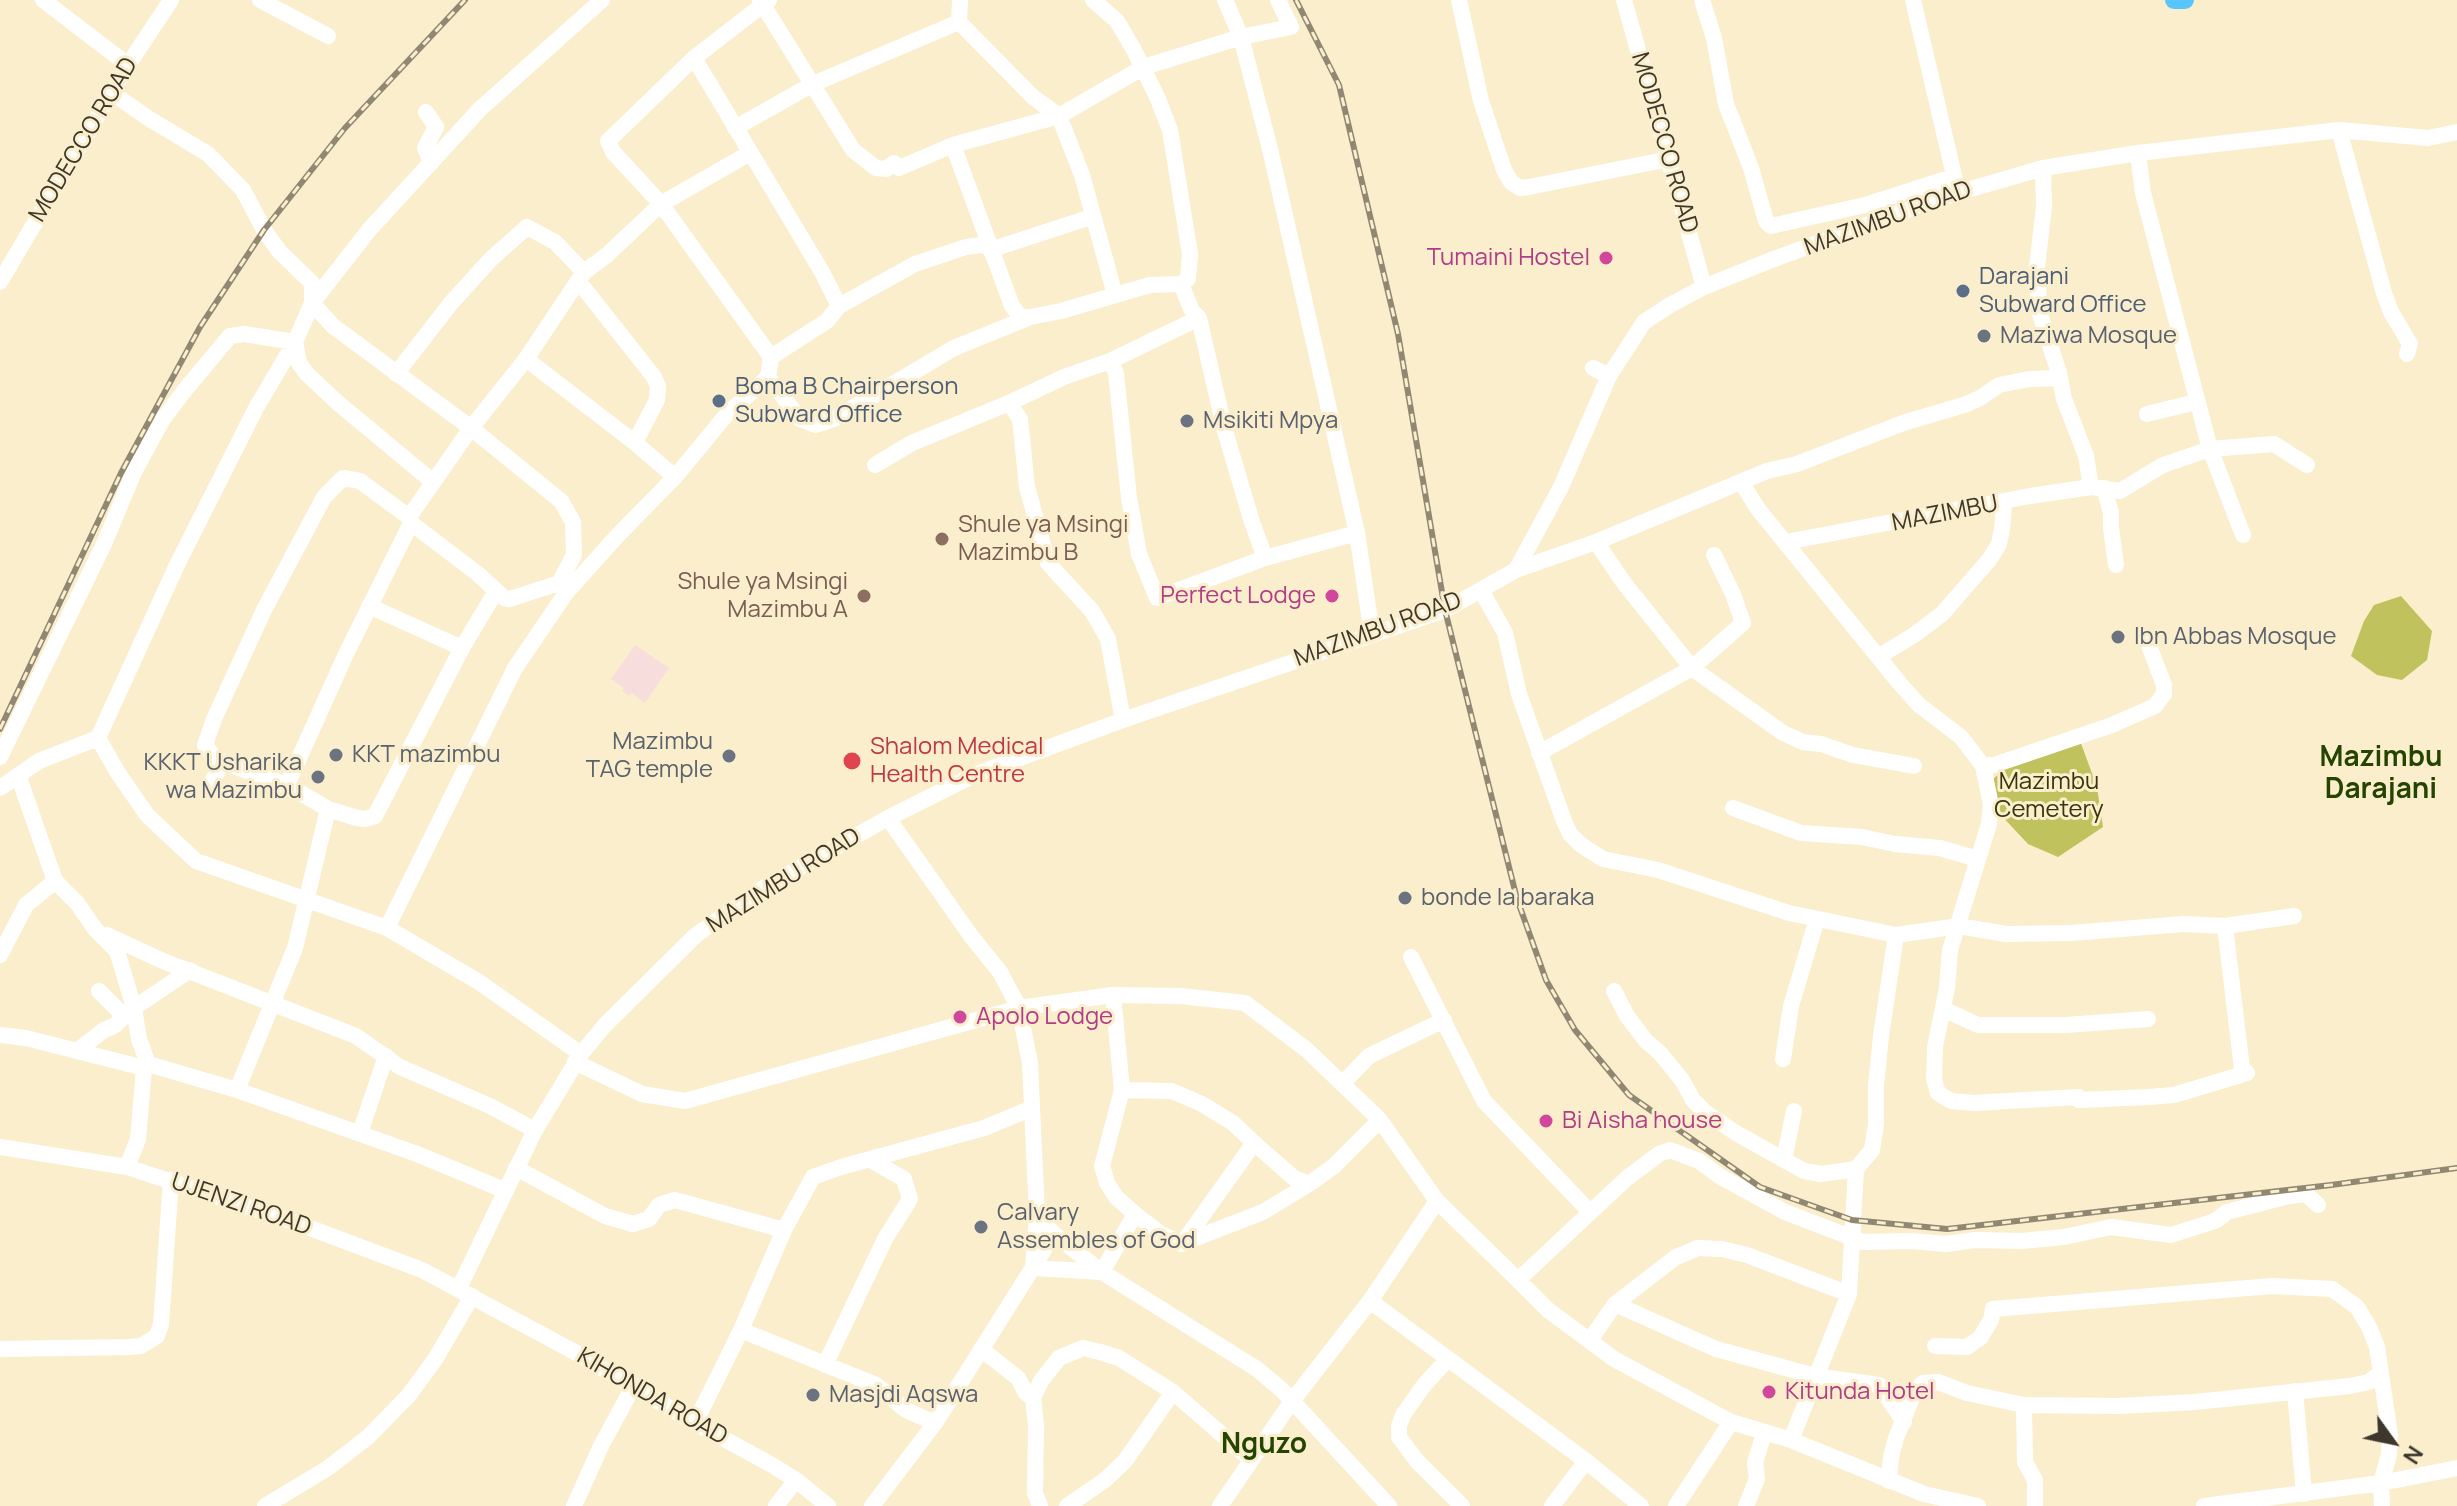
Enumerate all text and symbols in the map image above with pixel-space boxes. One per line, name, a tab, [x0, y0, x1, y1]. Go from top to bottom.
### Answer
street label: MODECCO ROAD	[1624, 49, 1704, 237]
street label: MODECCO ROAD	[24, 53, 144, 227]
street label: MAZIMBU ROAD	[1801, 175, 1975, 263]
place label: Tumaini Hostel	[1427, 244, 1590, 272]
marker: Tumaini Hostel	[1597, 249, 1615, 267]
place label: Darajani Subward Office	[1979, 263, 2146, 319]
marker: Darajani Subward Office	[1954, 282, 1972, 300]
place label: Maziwa Mosque	[2000, 322, 2177, 350]
marker: Maziwa Mosque	[1975, 327, 1993, 345]
place label: Boma B Chairperson Subward Office	[735, 373, 958, 429]
marker: Boma B Chairperson Subward Office	[710, 392, 728, 410]
place label: Msikiti Mpya	[1203, 407, 1338, 435]
marker: Msikiti Mpya	[1178, 412, 1196, 430]
street label: MAZIMBU	[1890, 490, 2000, 538]
place label: Shule ya Msingi Mazimbu B	[958, 511, 1128, 567]
marker: Shule ya Msingi Mazimbu B	[933, 530, 951, 548]
place label: Shule ya Msingi Mazimbu A	[678, 568, 848, 624]
place label: Perfect Lodge	[1160, 582, 1316, 610]
street label: MAZIMBU ROAD	[1291, 586, 1465, 674]
marker: Shule ya Msingi Mazimbu A	[855, 587, 873, 605]
marker: Perfect Lodge	[1323, 587, 1341, 605]
place label: Ibn Abbas Mosque	[2134, 623, 2337, 651]
marker: Ibn Abbas Mosque	[2109, 628, 2127, 646]
place label: Mazimbu TAG temple	[586, 728, 713, 784]
place label: Shalom Medical Health Centre	[870, 733, 1043, 789]
place label: KKT mazimbu	[352, 741, 500, 769]
district label: Mazimbu Darajani	[2320, 741, 2442, 807]
marker: KKT mazimbu	[327, 746, 345, 764]
marker: Mazimbu TAG temple	[720, 747, 738, 765]
place label: KKKT Usharika wa Mazimbu	[144, 749, 302, 805]
marker: Shalom Medical Health Centre	[841, 750, 863, 772]
marker: KKKT Usharika wa Mazimbu	[309, 768, 327, 786]
park label: Mazimbu Cemetery	[1994, 768, 2104, 824]
street label: MAZIMBU ROAD	[702, 822, 866, 940]
place label: bonde la baraka	[1421, 884, 1595, 912]
marker: bonde la baraka	[1396, 889, 1414, 907]
place label: Apolo Lodge	[976, 1003, 1113, 1031]
marker: Apolo Lodge	[951, 1008, 969, 1026]
place label: Bi Aisha house	[1562, 1107, 1722, 1135]
marker: Bi Aisha house	[1537, 1112, 1555, 1130]
street label: UJENZI ROAD	[167, 1168, 315, 1242]
place label: Calvary Assembles of God	[997, 1199, 1196, 1255]
marker: Calvary Assembles of God	[972, 1218, 990, 1236]
street label: KIHONDA ROAD	[572, 1342, 732, 1452]
place label: Kitunda Hotel	[1785, 1378, 1935, 1406]
place label: Masjdi Aqswa	[829, 1381, 978, 1409]
marker: Kitunda Hotel	[1760, 1383, 1778, 1401]
marker: Masjdi Aqswa	[804, 1386, 822, 1404]
north arrow	[2353, 1402, 2433, 1482]
district label: Nguzo	[1221, 1428, 1307, 1462]
text: N	[2396, 1440, 2430, 1470]

